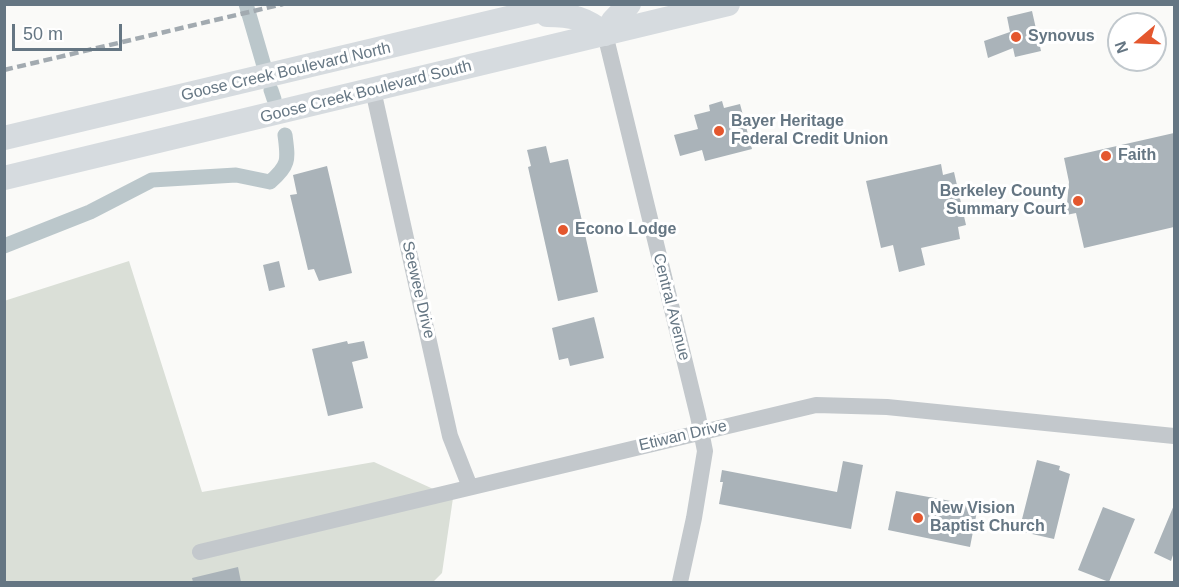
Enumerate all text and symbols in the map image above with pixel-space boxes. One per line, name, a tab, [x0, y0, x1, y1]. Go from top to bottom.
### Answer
scale bar	[15, 12, 124, 50]
north arrow	[1107, 12, 1167, 72]
text: 50 m	[23, 24, 63, 44]
place label: Synovus	[1028, 27, 1095, 47]
marker: Synovus	[1009, 30, 1023, 44]
street label: Goose Creek Boulevard North	[179, 39, 393, 105]
text: N	[1111, 39, 1131, 56]
street label: Goose Creek Boulevard South	[258, 56, 474, 128]
place label: Bayer Heritage Federal Credit Union	[731, 112, 888, 150]
marker: Bayer Heritage Federal Credit Union	[712, 124, 726, 138]
place label: Faith	[1118, 146, 1156, 166]
marker: Faith	[1099, 149, 1113, 163]
place label: Berkeley County Summary Court	[940, 182, 1066, 220]
marker: Berkeley County Summary Court	[1071, 194, 1085, 208]
place label: Econo Lodge	[575, 220, 676, 240]
marker: Econo Lodge	[556, 223, 570, 237]
street label: Seewee Drive	[397, 239, 439, 341]
street label: Central Avenue	[648, 251, 694, 363]
street label: Etiwan Drive	[637, 417, 729, 455]
place label: New Vision Baptist Church	[930, 499, 1045, 537]
marker: New Vision Baptist Church	[911, 511, 925, 525]

